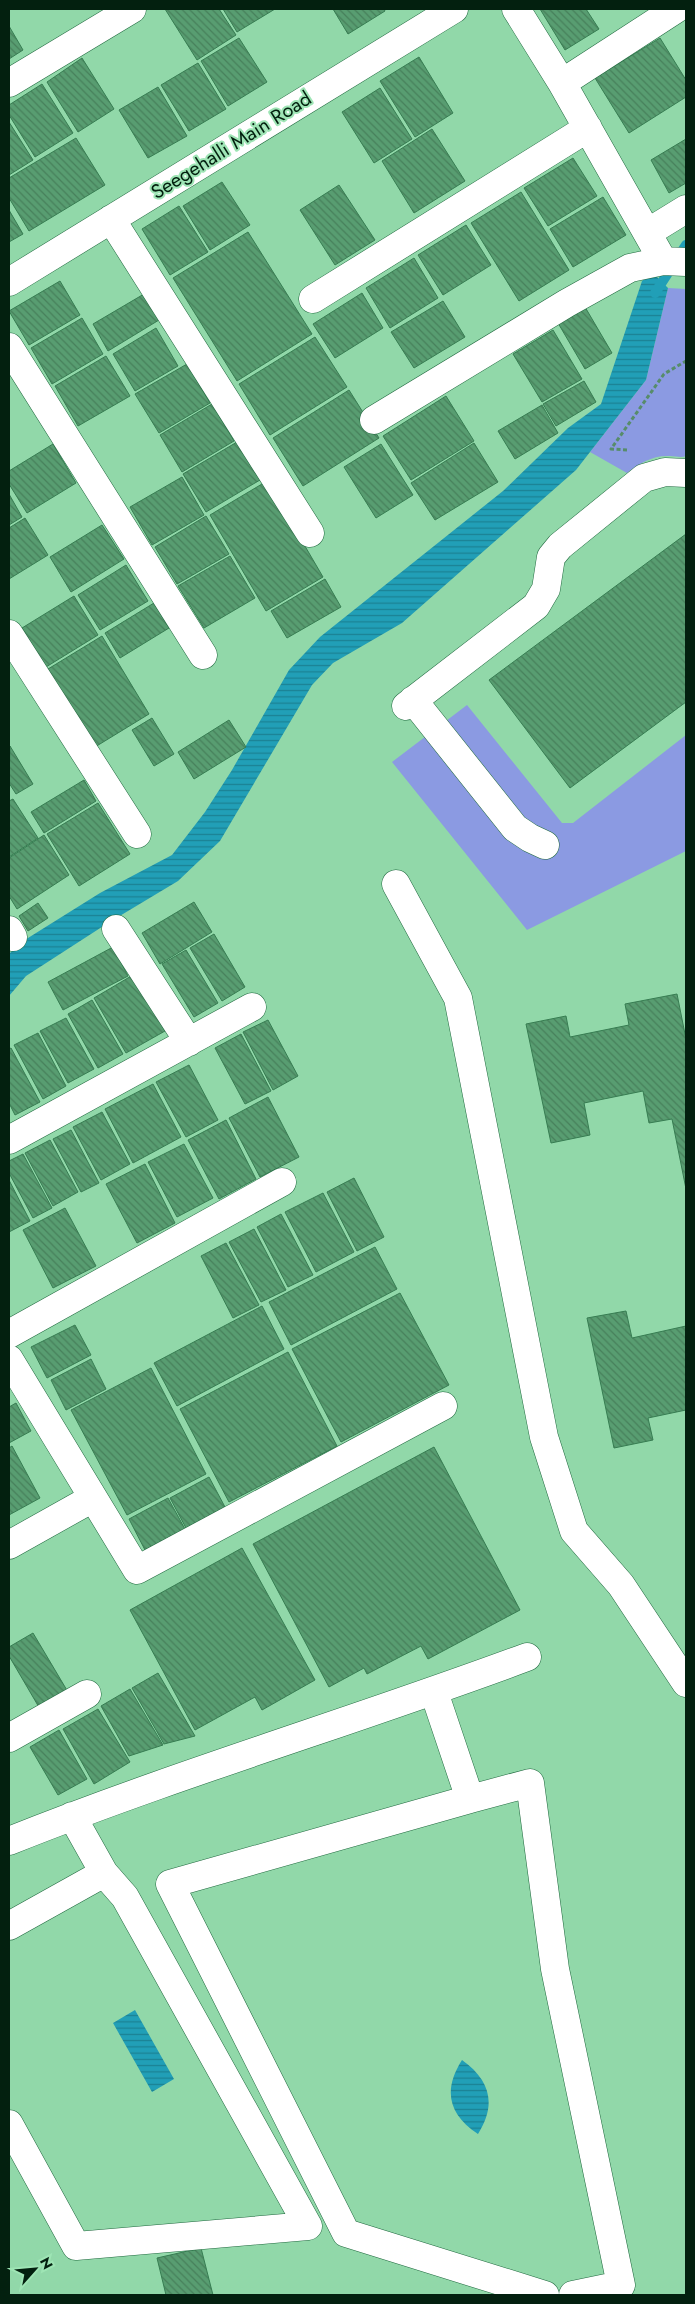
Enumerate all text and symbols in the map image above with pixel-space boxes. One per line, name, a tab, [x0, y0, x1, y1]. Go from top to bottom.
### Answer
street label: Seegehalli Main Road	[145, 84, 317, 207]
north arrow	[10, 2244, 60, 2294]
text: N	[35, 2254, 58, 2273]

